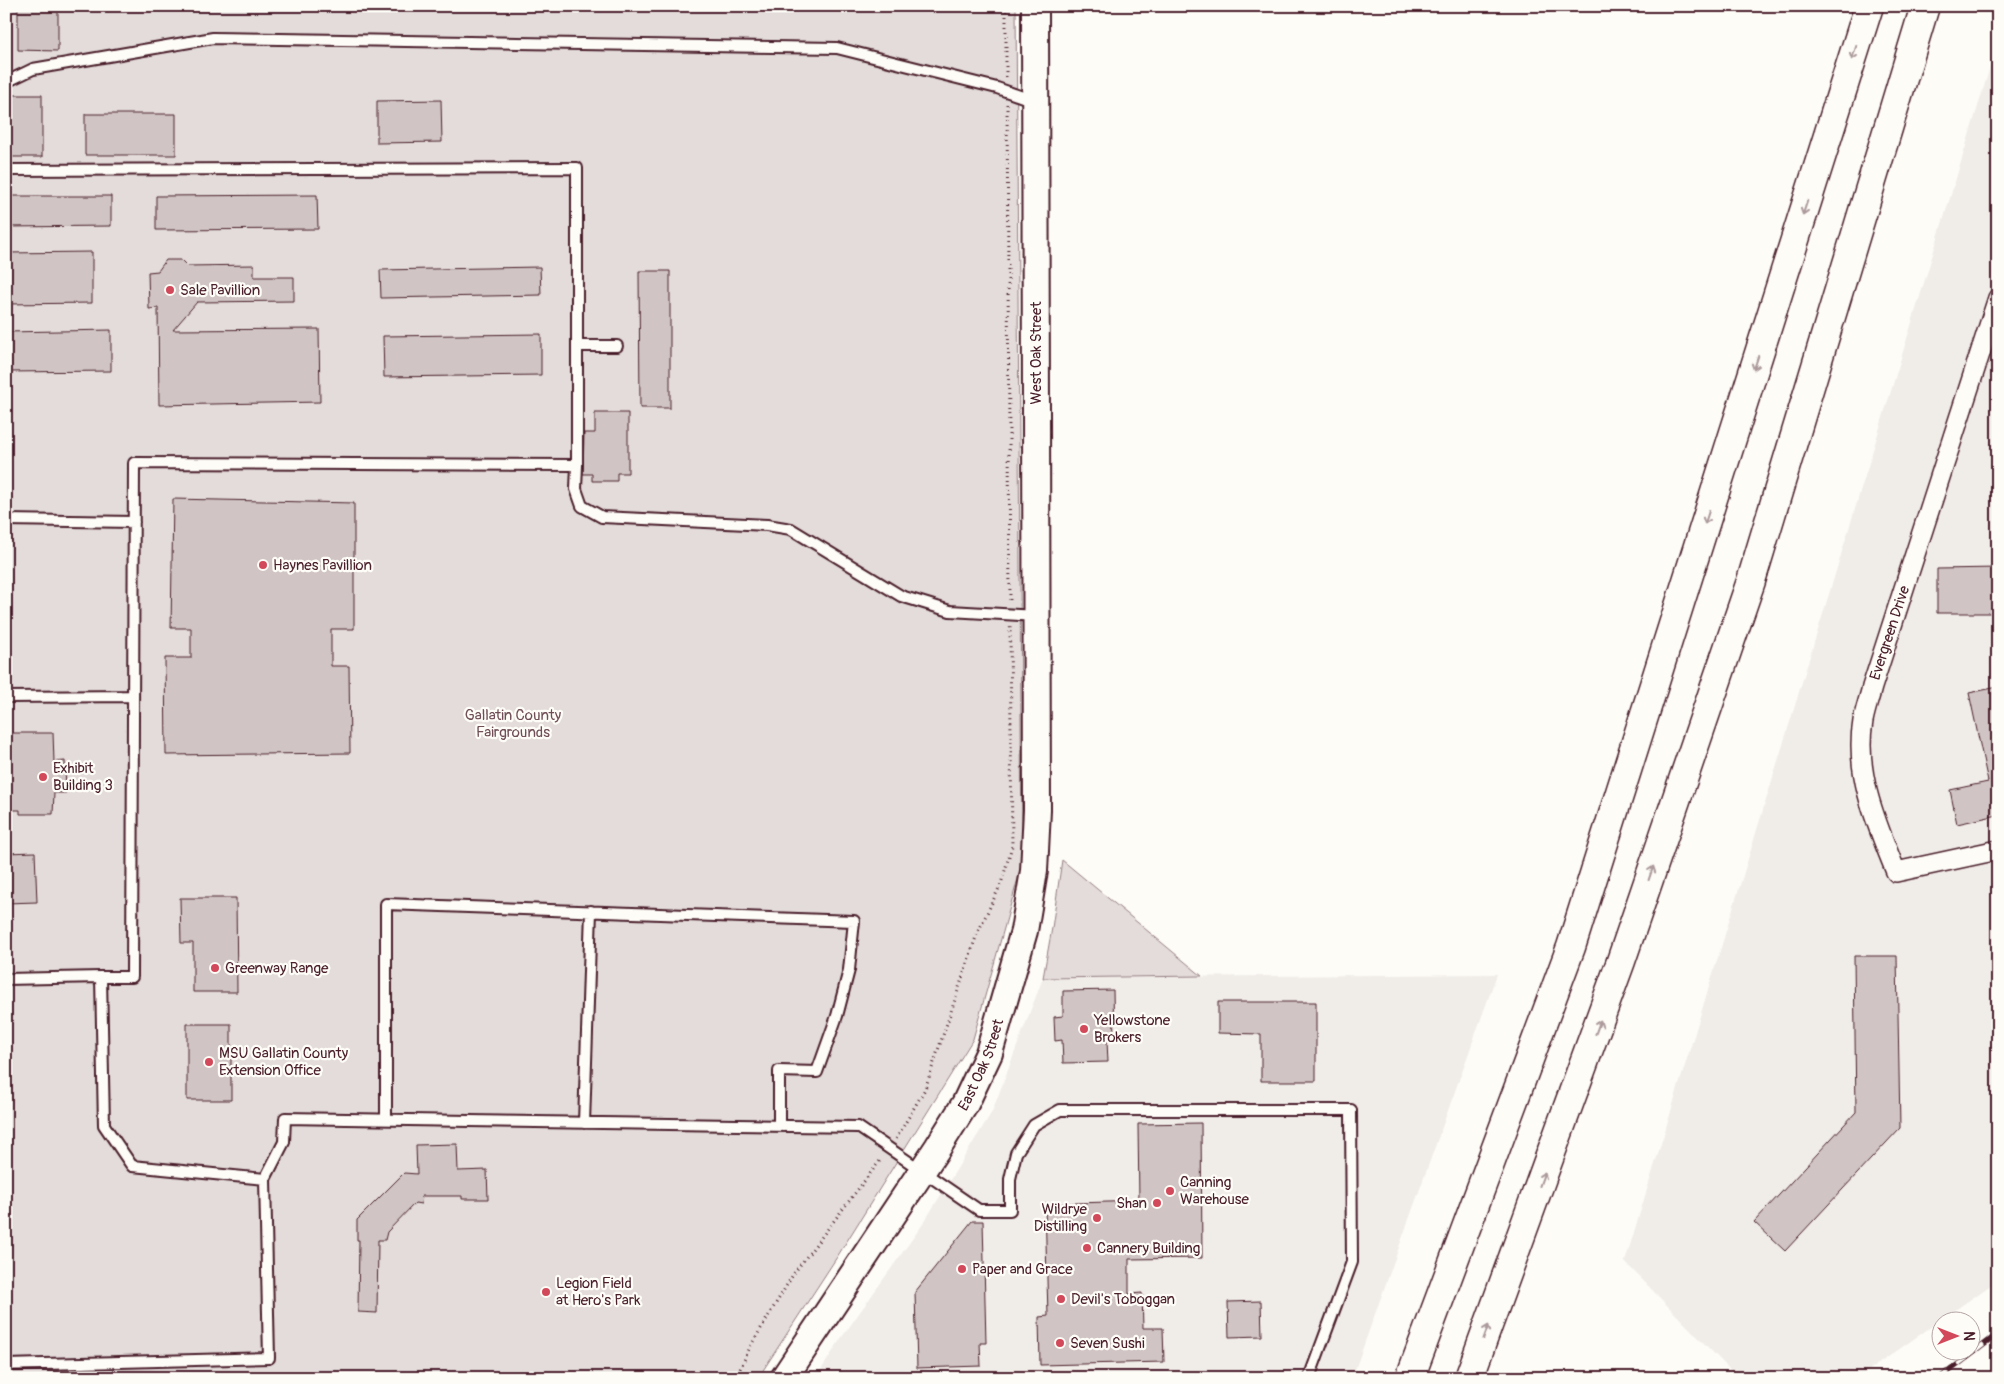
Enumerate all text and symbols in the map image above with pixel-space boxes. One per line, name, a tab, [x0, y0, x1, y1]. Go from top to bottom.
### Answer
one-way arrow	[1849, 44, 1859, 60]
one-way arrow	[1800, 199, 1810, 215]
place label: Sale Pavillion	[180, 281, 260, 300]
marker: Sale Pavillion	[164, 284, 176, 296]
street label: West Oak Street	[1027, 301, 1046, 404]
one-way arrow	[1751, 354, 1761, 370]
one-way arrow	[1702, 509, 1711, 525]
place label: Haynes Pavillion	[273, 556, 372, 575]
marker: Haynes Pavillion	[257, 559, 269, 571]
street label: Evergreen Drive	[1866, 583, 1914, 683]
park label: Gallatin County Fairgrounds	[465, 706, 562, 742]
place label: Exhibit Building 3	[53, 759, 113, 795]
marker: Exhibit Building 3	[37, 771, 49, 783]
one-way arrow	[1647, 866, 1657, 882]
place label: Greenway Range	[225, 959, 329, 978]
marker: Greenway Range	[209, 962, 221, 974]
place label: Yellowstone Brokers	[1093, 1011, 1171, 1047]
street label: East Oak Street	[954, 1016, 1008, 1114]
one-way arrow	[1594, 1019, 1603, 1035]
marker: Yellowstone Brokers	[1078, 1023, 1090, 1035]
place label: MSU Gallatin County Extension Office	[219, 1044, 349, 1080]
marker: MSU Gallatin County Extension Office	[203, 1056, 215, 1068]
one-way arrow	[1538, 1172, 1547, 1188]
place label: Canning Warehouse	[1180, 1173, 1250, 1209]
marker: Canning Warehouse	[1164, 1185, 1176, 1197]
place label: Shan	[1116, 1194, 1147, 1213]
marker: Shan	[1151, 1197, 1163, 1209]
place label: Wildrye Distilling	[1034, 1200, 1088, 1236]
marker: Wildrye Distilling	[1091, 1212, 1103, 1224]
place label: Cannery Building	[1097, 1239, 1200, 1258]
marker: Cannery Building	[1081, 1242, 1093, 1254]
place label: Paper and Grace	[972, 1260, 1073, 1279]
marker: Paper and Grace	[956, 1263, 968, 1275]
place label: Legion Field at Hero's Park	[556, 1274, 641, 1310]
marker: Legion Field at Hero's Park	[540, 1286, 552, 1298]
place label: Devil's Toboggan	[1071, 1290, 1175, 1309]
marker: Devil's Toboggan	[1055, 1293, 1067, 1305]
north arrow	[1932, 1312, 1982, 1362]
one-way arrow	[1482, 1325, 1491, 1340]
text: N	[1960, 1331, 1977, 1341]
place label: Seven Sushi	[1070, 1334, 1145, 1353]
marker: Seven Sushi	[1054, 1337, 1066, 1349]

